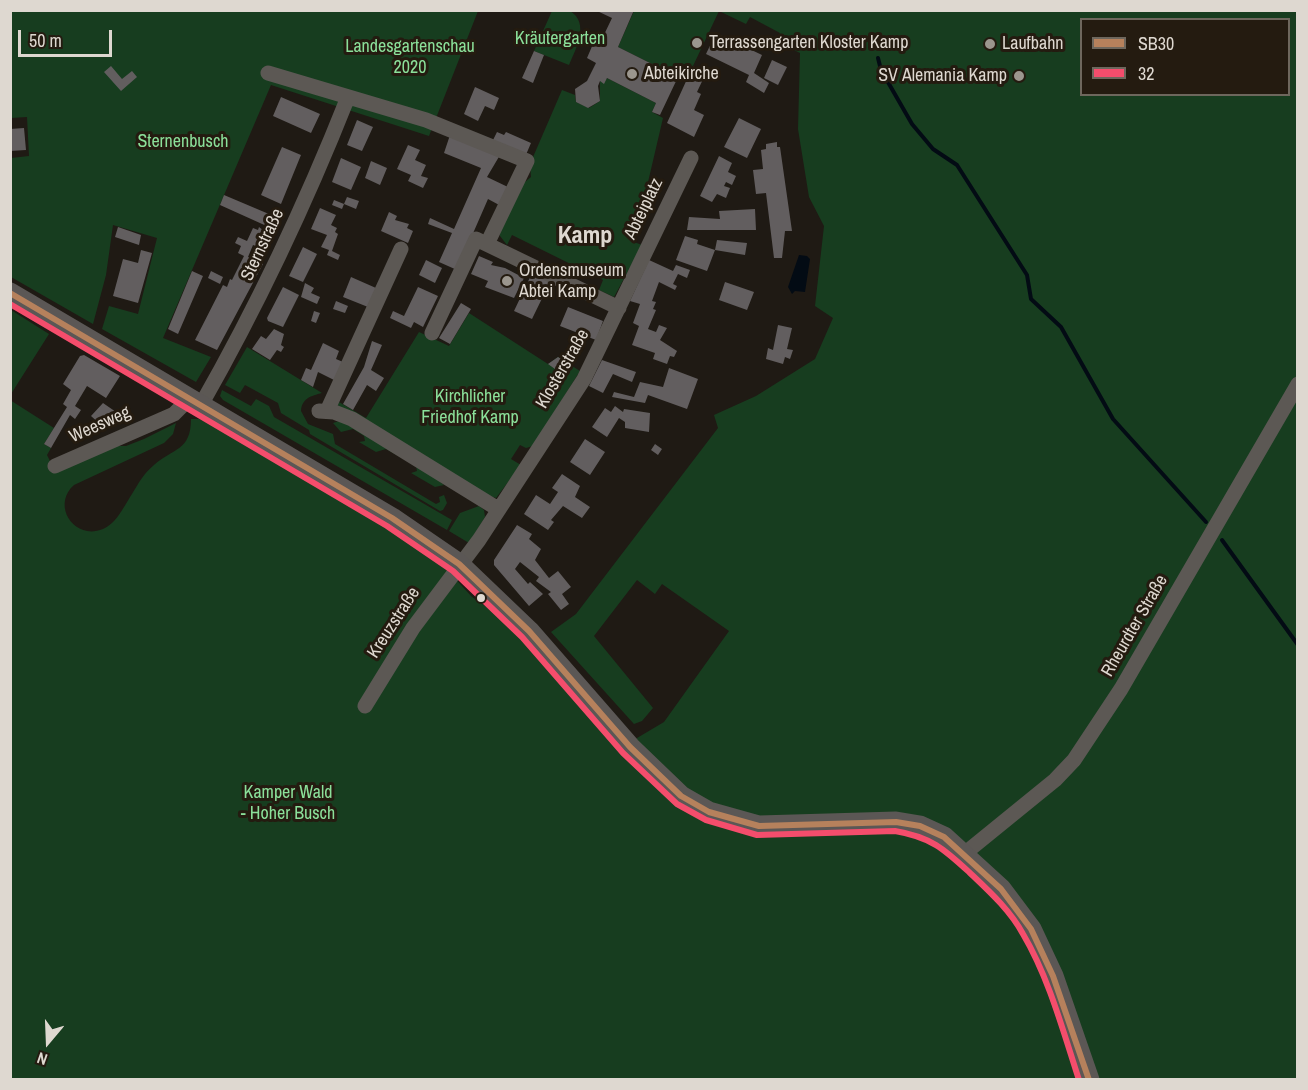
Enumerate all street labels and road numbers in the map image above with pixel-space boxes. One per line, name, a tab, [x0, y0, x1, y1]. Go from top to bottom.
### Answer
street label: Abteiplatz	[620, 175, 668, 243]
street label: Sternstraße	[237, 205, 289, 285]
street label: Klosterstraße	[532, 326, 594, 412]
street label: Weesweg	[66, 402, 134, 448]
street label: Rheurdter Straße	[1097, 571, 1173, 681]
street label: Kreuzstraße	[363, 583, 425, 663]

